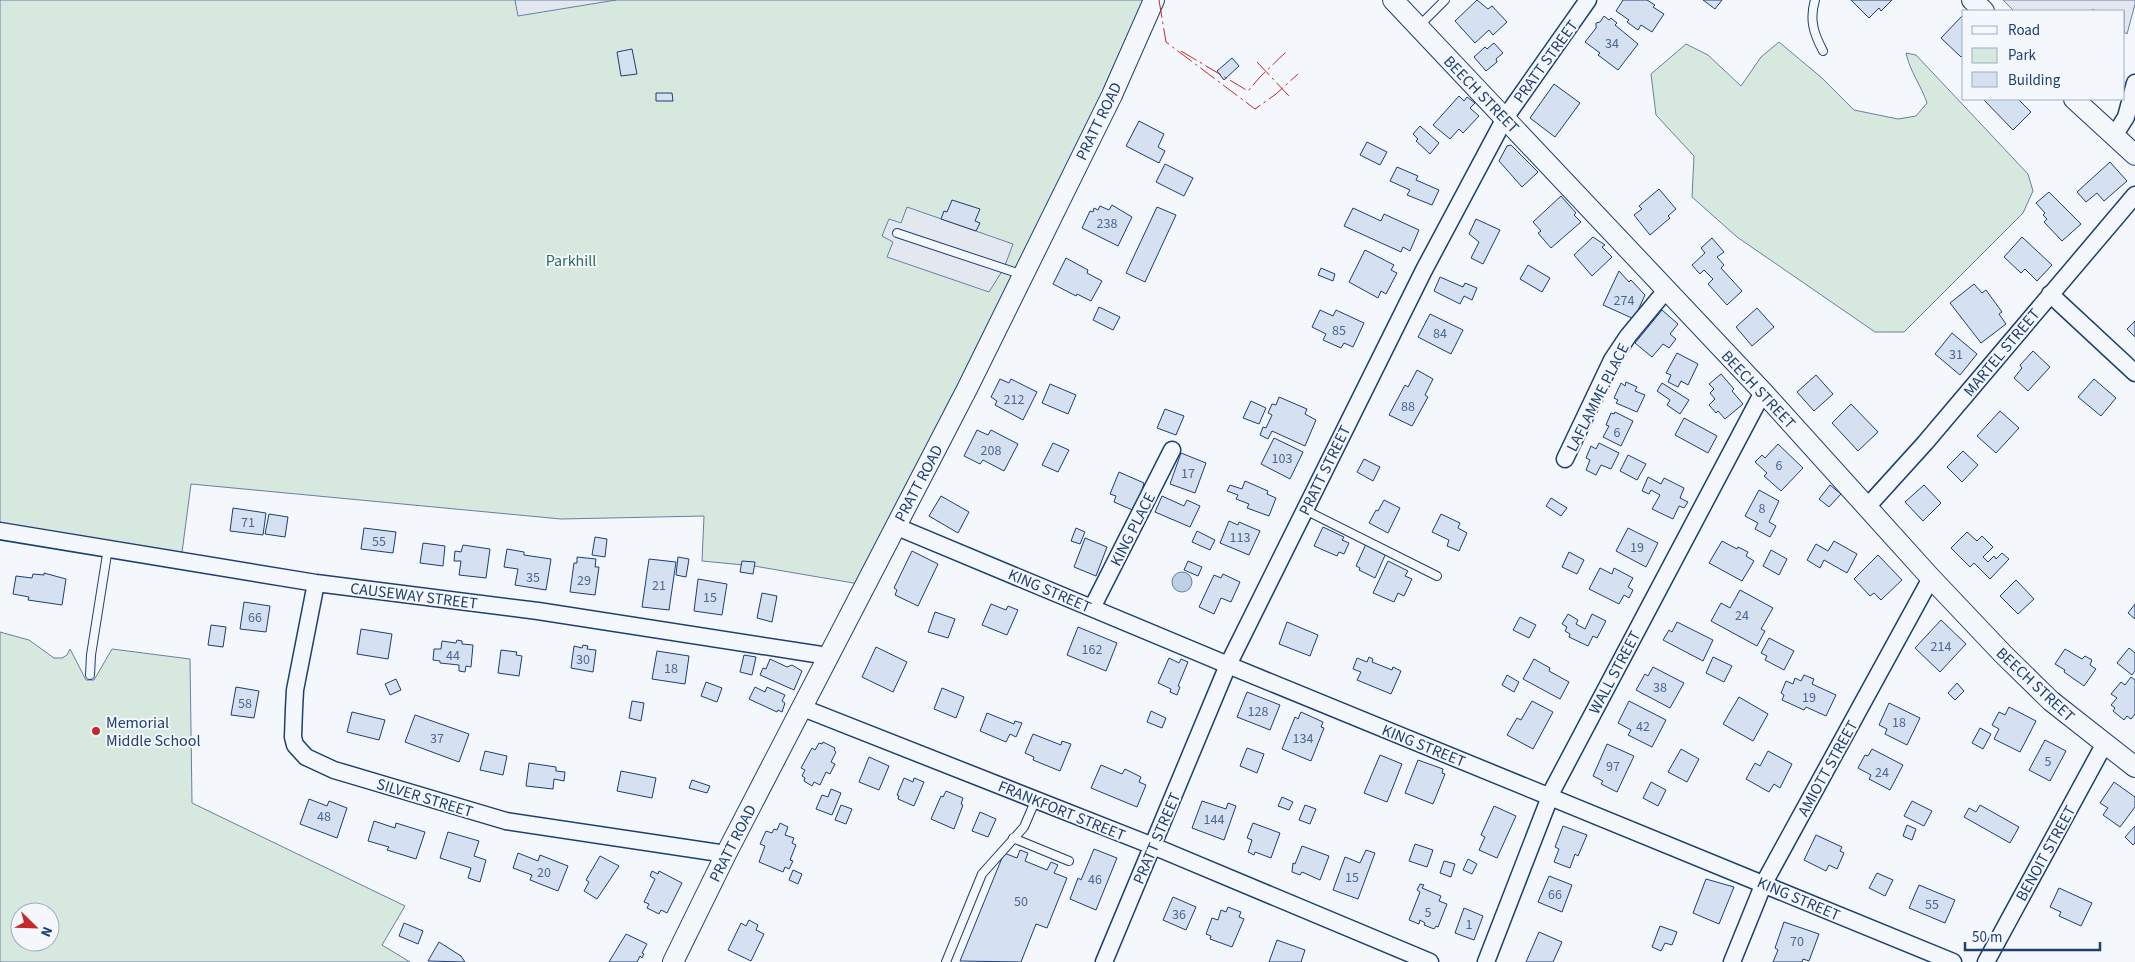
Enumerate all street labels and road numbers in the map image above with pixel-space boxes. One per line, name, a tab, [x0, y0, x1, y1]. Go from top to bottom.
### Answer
street label: PRATT STREET	[1508, 15, 1584, 108]
street label: BEECH STREET	[1438, 51, 1524, 139]
street label: PRATT ROAD	[1071, 79, 1127, 164]
street label: MARTEL STREET	[1958, 304, 2045, 401]
street label: LAFLAMME PLACE	[1561, 340, 1635, 455]
street label: BEECH STREET	[1716, 345, 1801, 434]
street label: PRATT STREET	[1294, 421, 1356, 519]
street label: PRATT ROAD	[889, 441, 948, 526]
street label: KING PLACE	[1105, 489, 1161, 570]
street label: KING STREET	[1005, 564, 1095, 618]
street label: CAUSEWAY STREET	[349, 577, 479, 615]
street label: WALL STREET	[1584, 627, 1646, 718]
street label: BEECH STREET	[1991, 642, 2080, 727]
street label: AMIOTT STREET	[1792, 716, 1864, 820]
street label: KING STREET	[1379, 719, 1469, 773]
street label: SILVER STREET	[374, 773, 476, 823]
street label: FRANKFORT STREET	[995, 775, 1129, 847]
street label: PRATT STREET	[1128, 789, 1186, 888]
street label: PRATT ROAD	[704, 801, 762, 886]
street label: BENOIT STREET	[2011, 801, 2081, 905]
street label: KING STREET	[1754, 872, 1844, 926]

